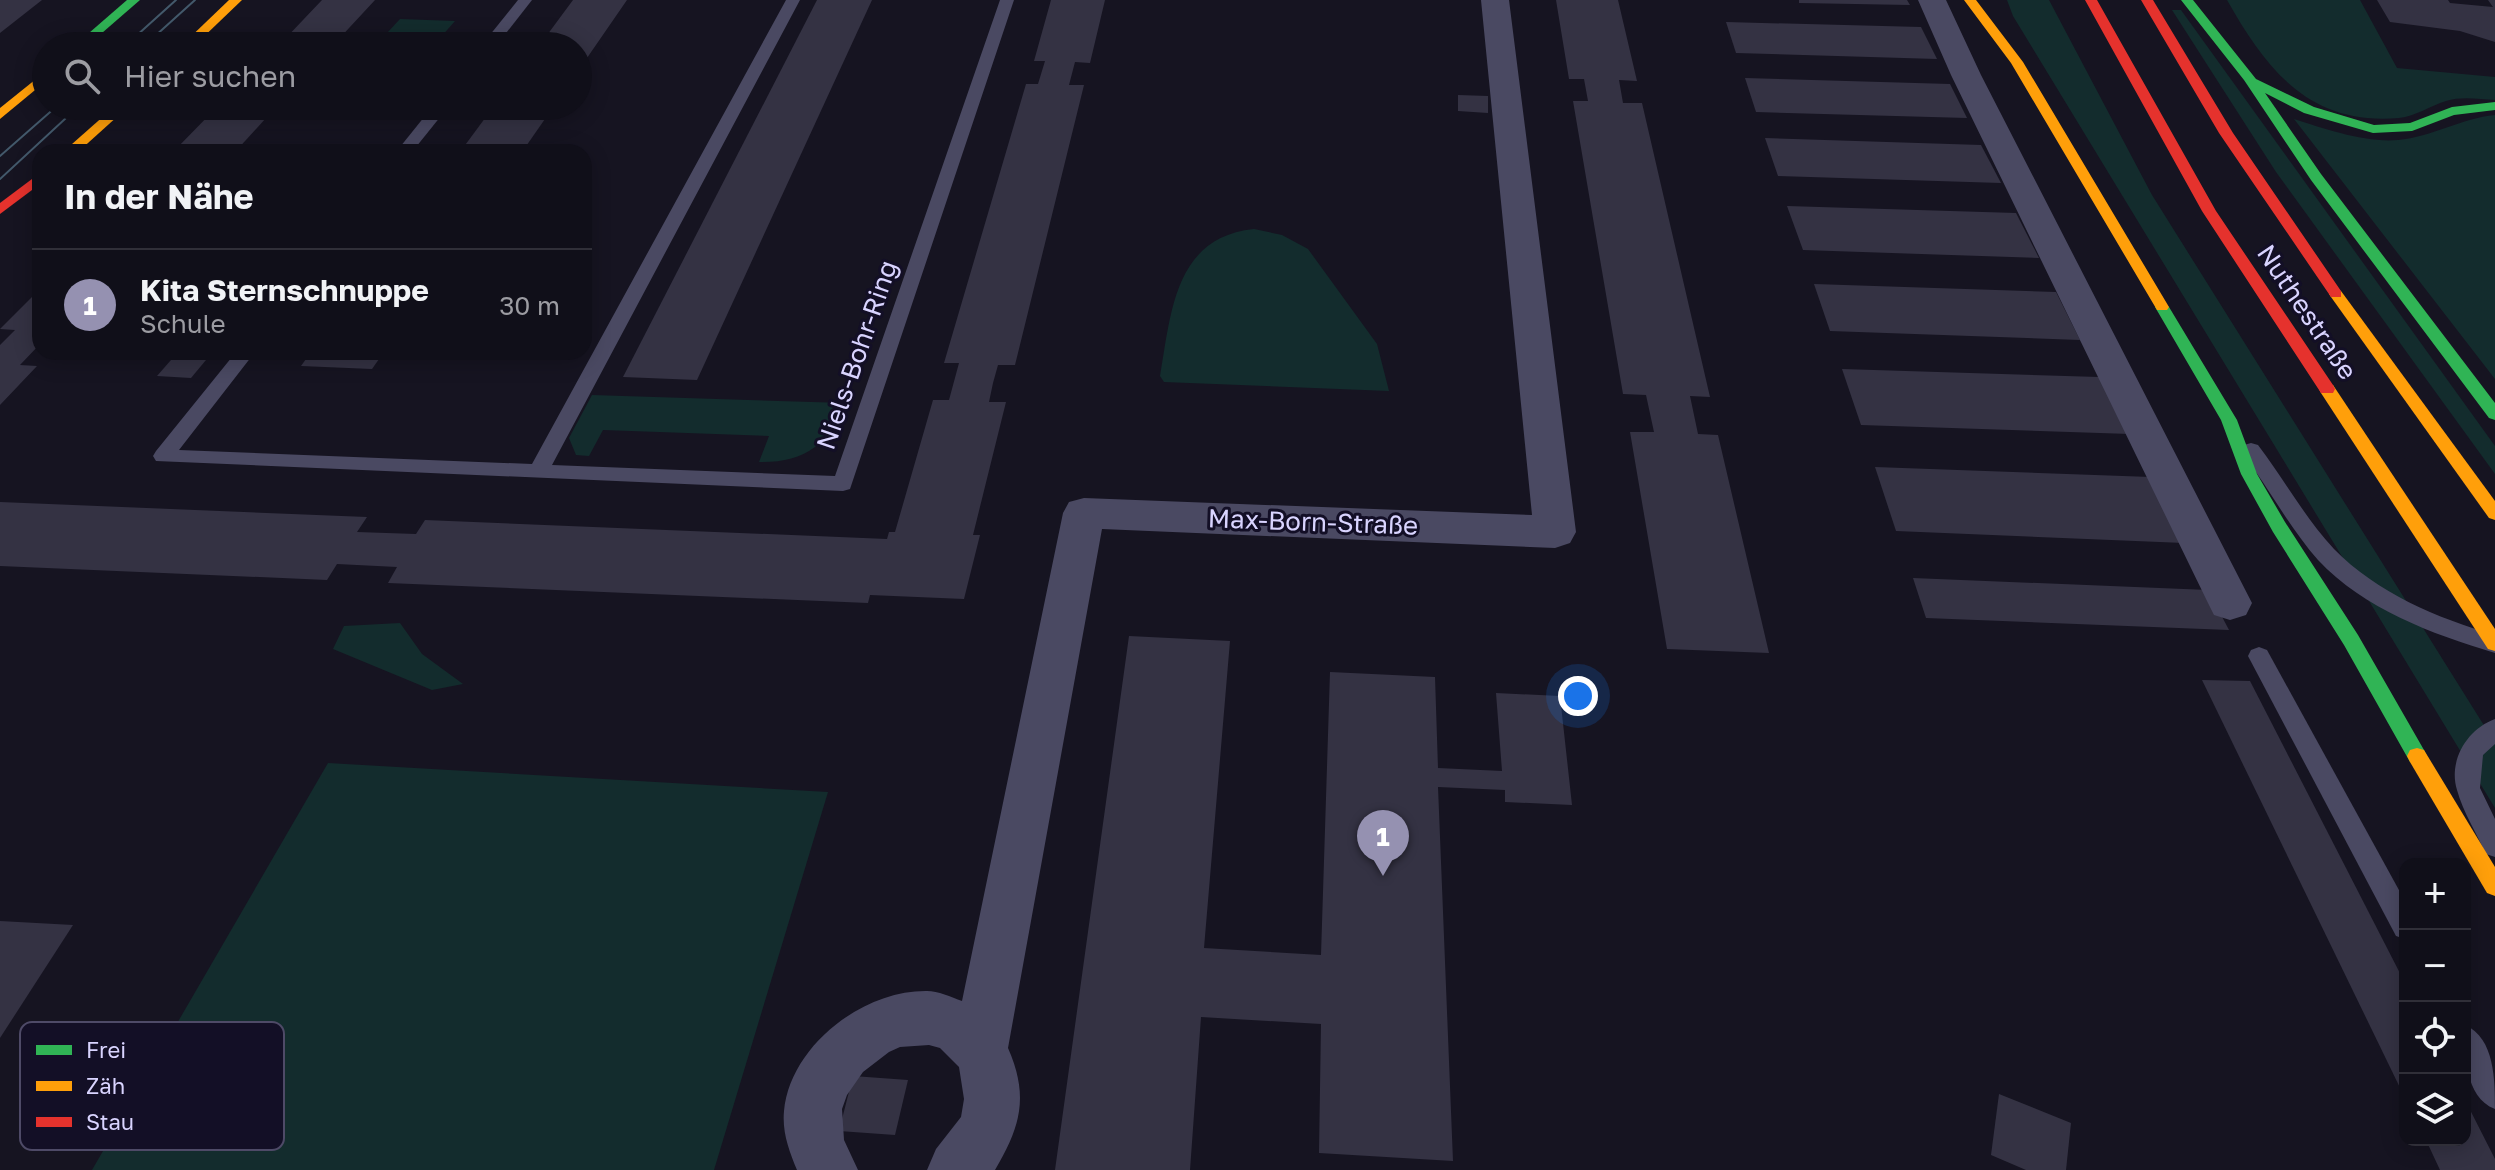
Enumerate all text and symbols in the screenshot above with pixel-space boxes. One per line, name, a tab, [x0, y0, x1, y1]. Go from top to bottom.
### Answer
search box	[32, 32, 592, 120]
icon: search	[60, 54, 104, 98]
text: Hier suchen	[124, 58, 296, 94]
text: In der Nähe	[64, 176, 254, 216]
street label: Nuthestraße	[2251, 238, 2364, 385]
street label: Niels-Bohr-Ring	[810, 256, 903, 453]
text: Kita Sternschnuppe	[140, 272, 429, 308]
text: 1	[83, 290, 97, 321]
text: 30 m	[499, 290, 560, 321]
text: Schule	[140, 308, 226, 339]
street label: Max-Born-Straße	[1207, 502, 1419, 541]
your location	[1558, 676, 1598, 716]
pin: 1	[1357, 810, 1409, 876]
map controls	[2399, 858, 2471, 1146]
button: +	[2399, 858, 2471, 930]
button: −	[2399, 930, 2471, 1002]
button: locate	[2399, 1002, 2471, 1074]
legend	[20, 1022, 284, 1150]
text: Frei	[86, 1036, 126, 1063]
text: Zäh	[86, 1072, 125, 1099]
button: layers	[2399, 1074, 2471, 1146]
text: Stau	[86, 1108, 134, 1135]

